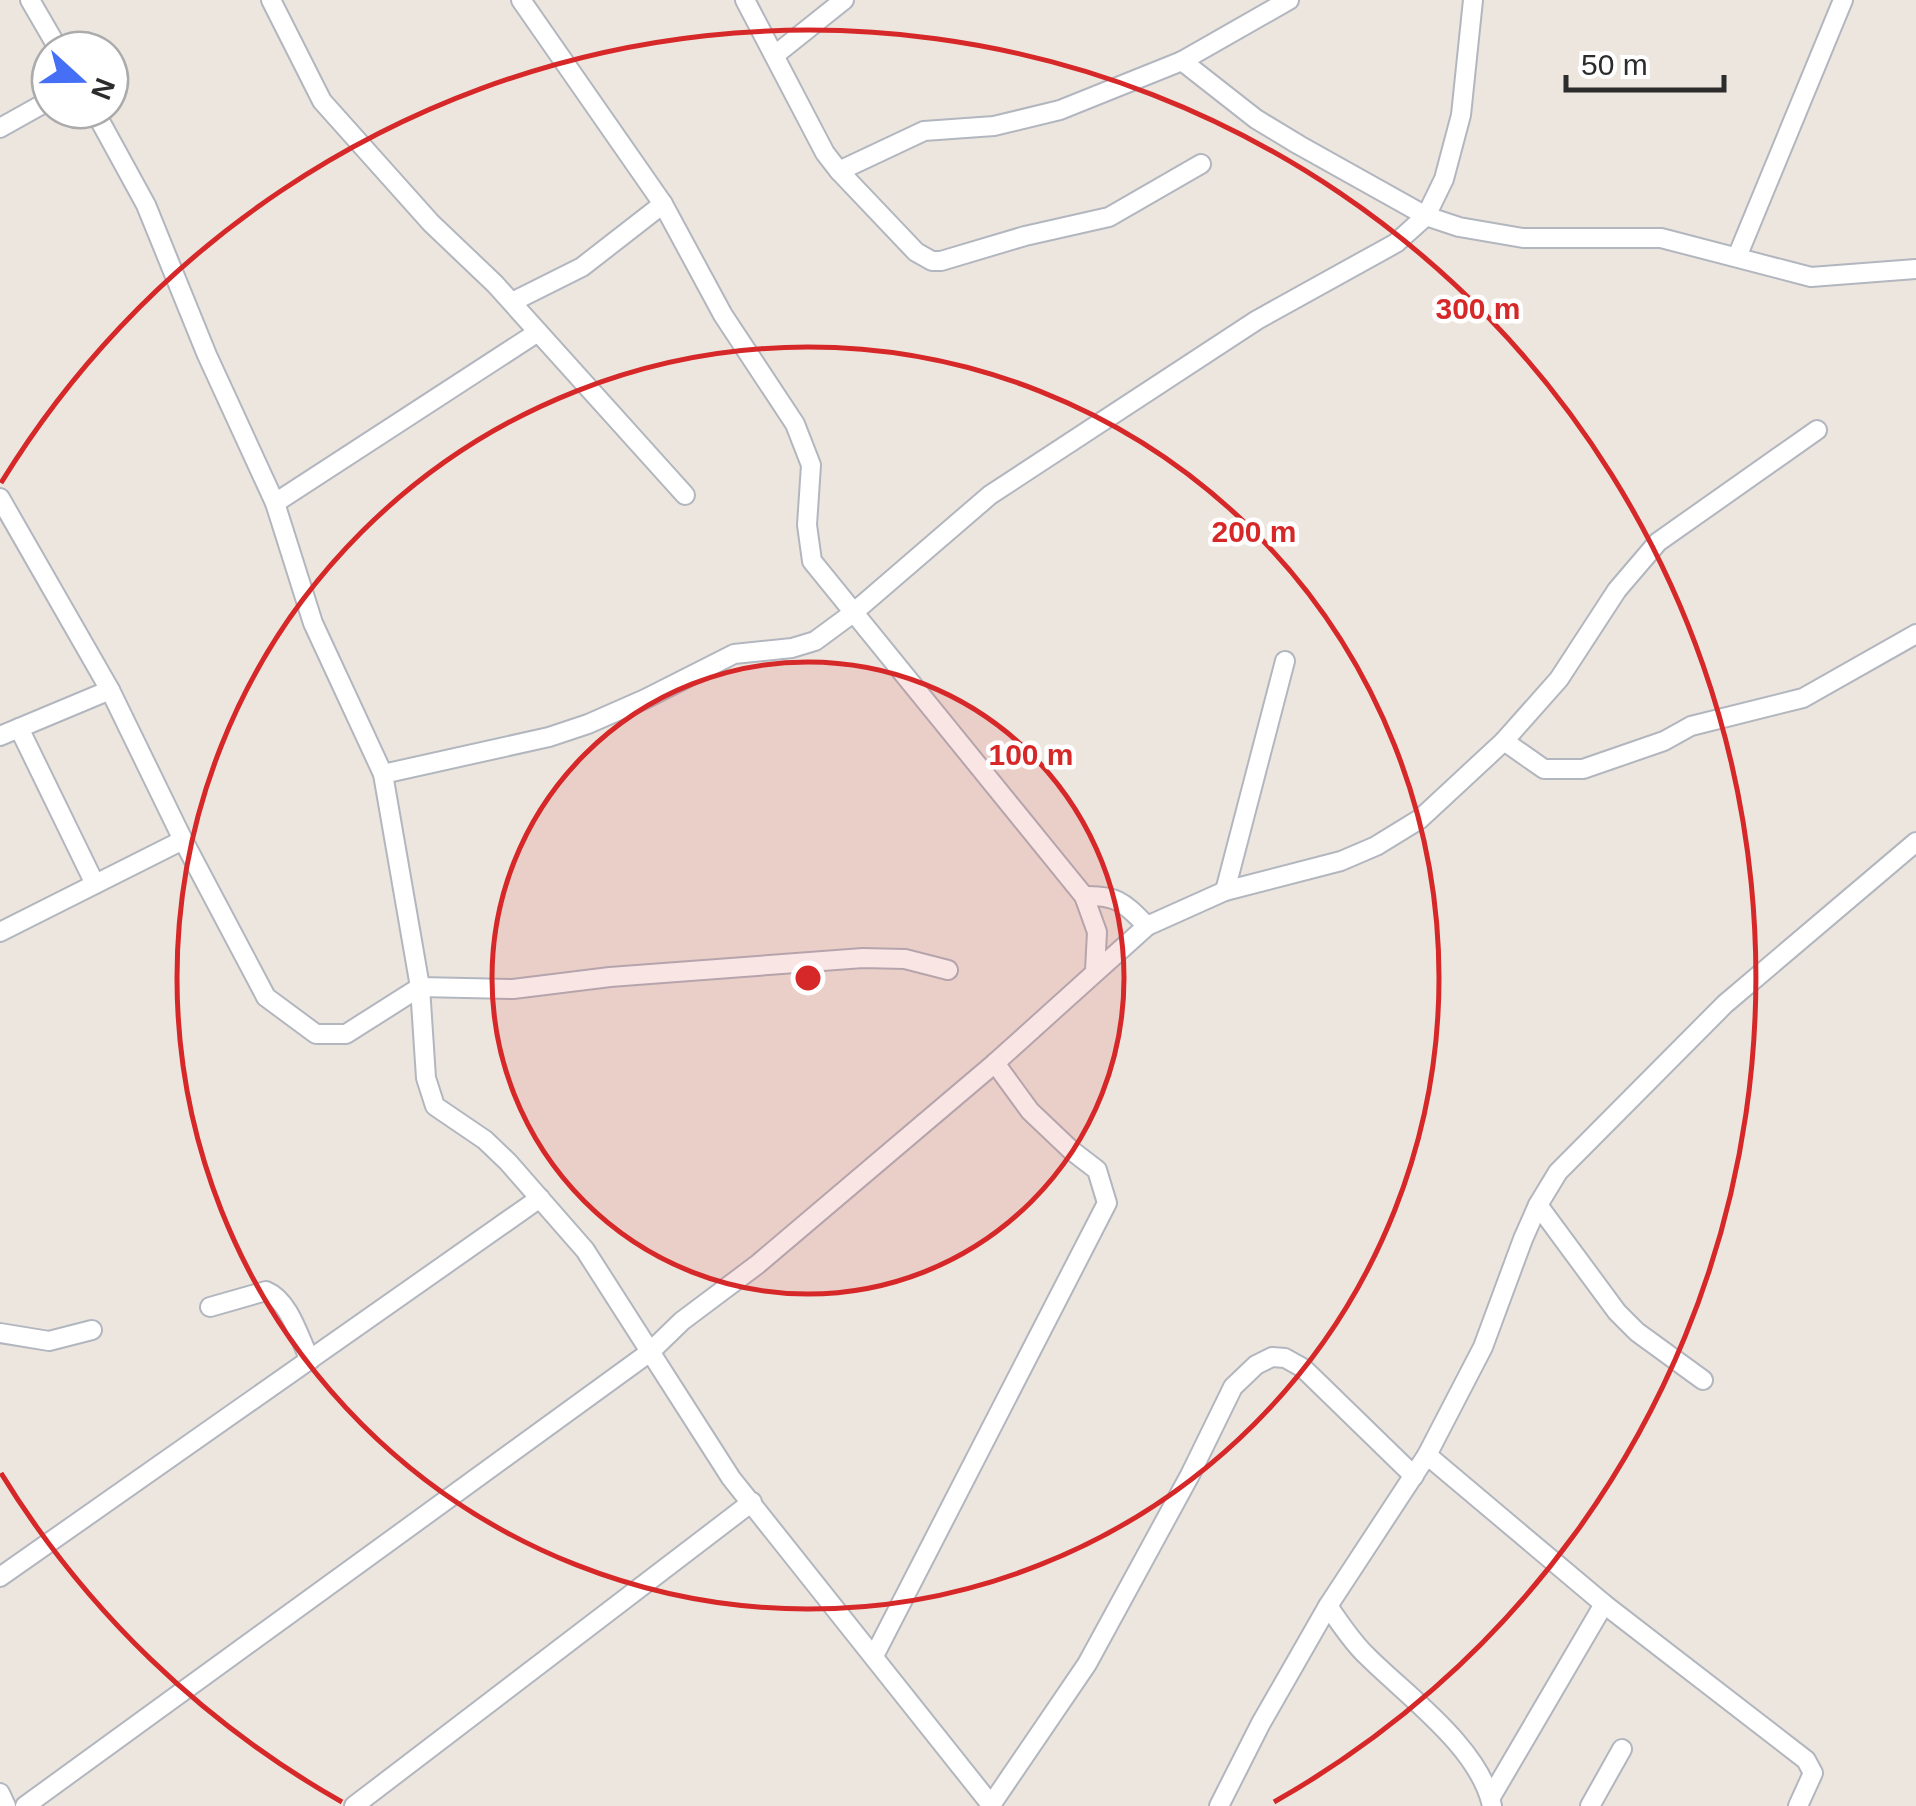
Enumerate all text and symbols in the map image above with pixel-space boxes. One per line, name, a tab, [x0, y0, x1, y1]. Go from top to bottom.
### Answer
north arrow	[30, 30, 130, 130]
scale bar	[1566, 30, 1724, 92]
text: 50 m	[1581, 48, 1648, 81]
text: N	[85, 74, 121, 104]
text: 300 m	[1435, 292, 1521, 325]
text: 200 m	[1211, 515, 1297, 548]
text: 100 m	[988, 738, 1074, 771]
centre of rings	[790, 960, 826, 996]

